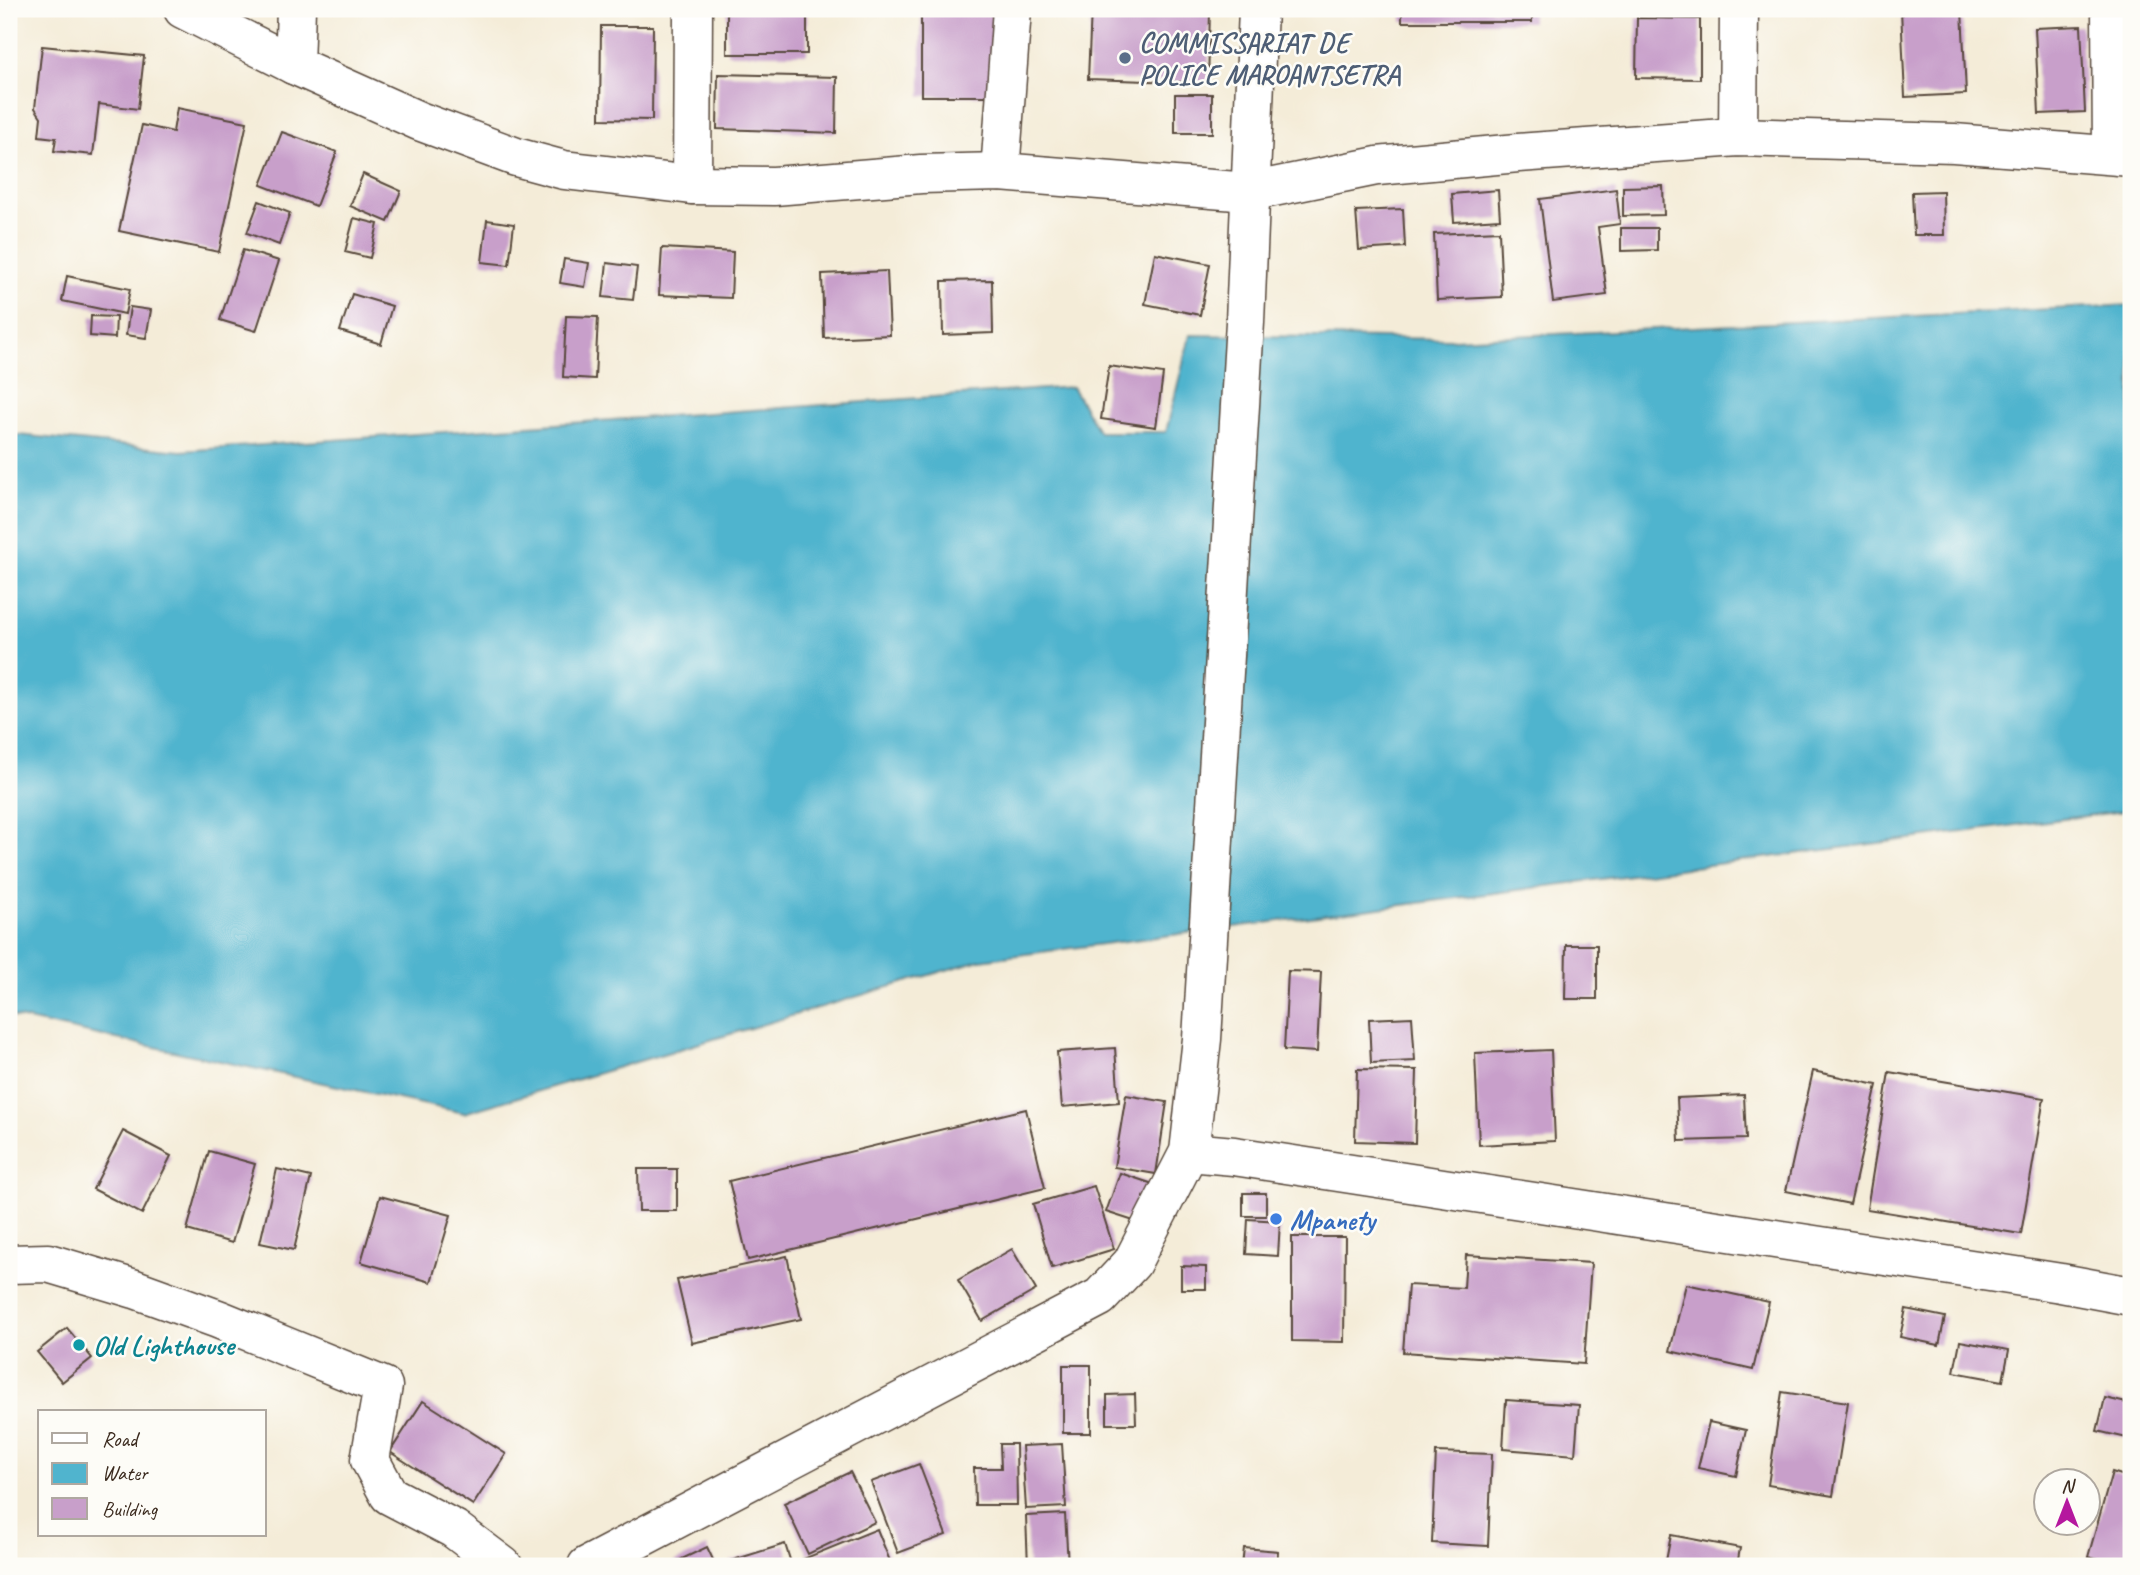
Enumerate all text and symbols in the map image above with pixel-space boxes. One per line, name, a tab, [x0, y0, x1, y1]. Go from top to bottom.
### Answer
place label: COMMISSARIAT DE POLICE MAROANTSETRA	[1139, 25, 1402, 92]
marker: COMMISSARIAT DE POLICE MAROANTSETRA	[1117, 50, 1133, 66]
place label: Mpanety	[1290, 1202, 1377, 1237]
marker: Mpanety	[1268, 1211, 1284, 1227]
place label: Old Lighthouse	[93, 1328, 236, 1363]
marker: Old Lighthouse	[71, 1337, 87, 1353]
legend	[38, 1410, 266, 1536]
text: Road	[102, 1426, 141, 1452]
text: Water	[102, 1460, 149, 1486]
north arrow	[2032, 1466, 2102, 1536]
text: N	[2061, 1474, 2076, 1498]
text: Building	[102, 1496, 159, 1522]

